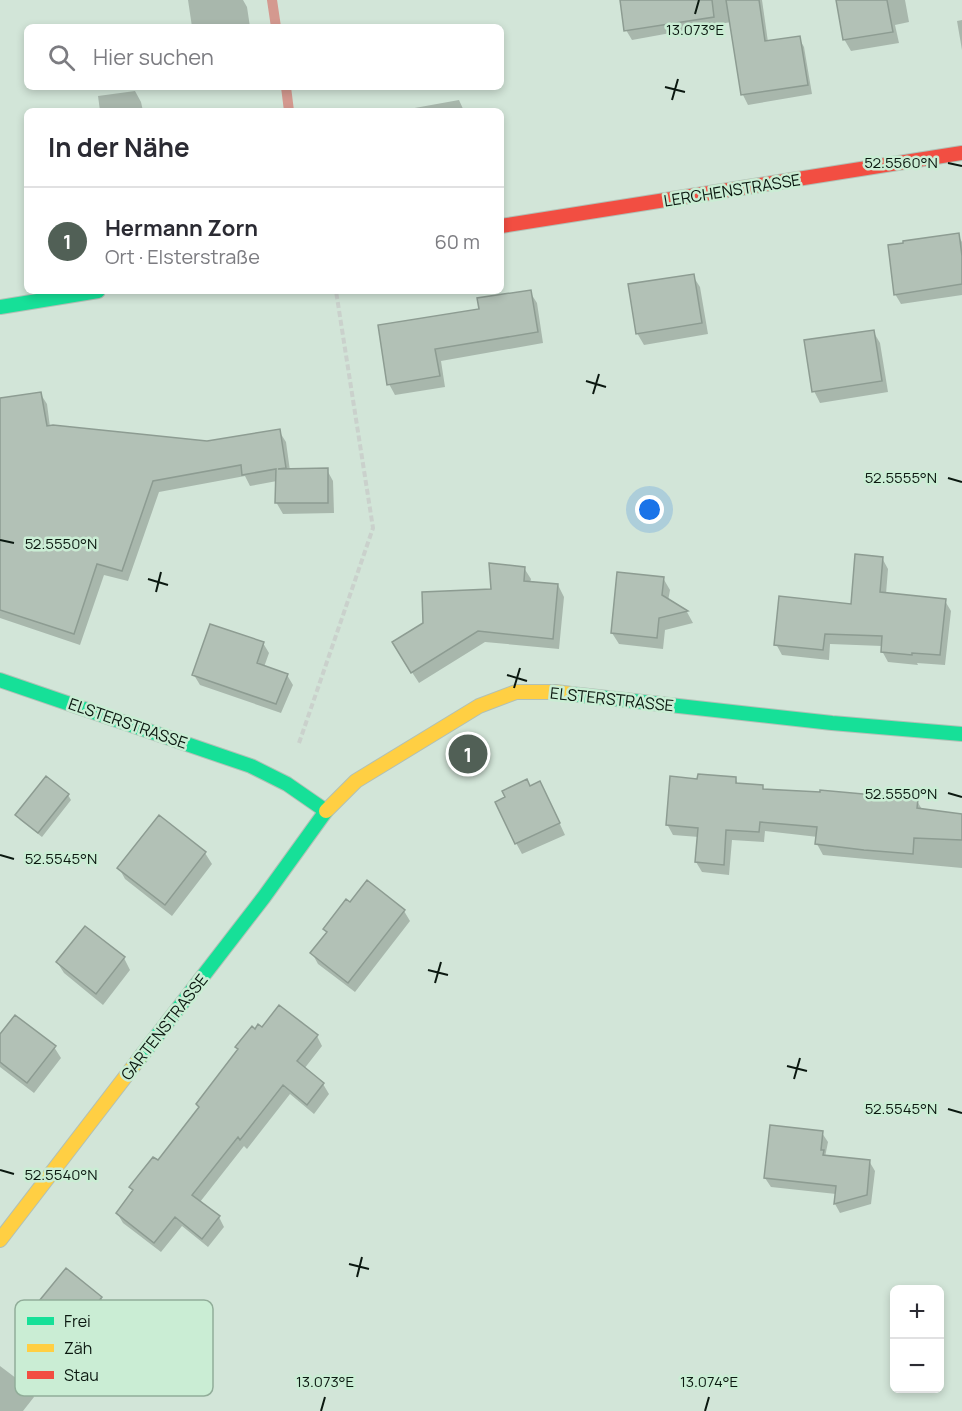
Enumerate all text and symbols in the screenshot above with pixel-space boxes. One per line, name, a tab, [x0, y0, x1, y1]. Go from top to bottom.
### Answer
text: 13.073°E	[666, 19, 724, 40]
search box	[24, 24, 504, 90]
icon: search	[45, 41, 78, 74]
text: Hier suchen	[93, 42, 214, 72]
text: In der Nähe	[48, 129, 190, 165]
text: 52.5560°N	[864, 152, 938, 173]
street label: LERCHENSTRASSE	[662, 168, 802, 212]
text: Hermann Zorn	[105, 213, 258, 243]
text: 1	[63, 228, 72, 255]
text: 60 m	[434, 228, 480, 255]
text: Ort · Elsterstraße	[105, 243, 260, 270]
text: 52.5555°N	[865, 467, 937, 488]
your location	[635, 495, 664, 524]
text: 52.5550°N	[25, 533, 97, 554]
street label: ELSTERSTRASSE	[549, 682, 675, 716]
street label: ELSTERSTRASSE	[66, 692, 190, 754]
pin: 1	[448, 732, 488, 777]
text: 52.5550°N	[865, 783, 937, 804]
text: 52.5545°N	[25, 848, 97, 869]
street label: GARTENSTRASSE	[116, 969, 212, 1085]
text: 52.5545°N	[865, 1098, 937, 1119]
text: 52.5540°N	[25, 1164, 97, 1185]
map controls	[890, 1285, 944, 1393]
button: +	[890, 1285, 944, 1339]
legend	[15, 1300, 213, 1396]
text: Frei	[64, 1310, 91, 1332]
text: Zäh	[64, 1337, 92, 1359]
button: −	[890, 1339, 944, 1393]
text: Stau	[64, 1364, 99, 1386]
text: 13.073°E	[296, 1371, 354, 1392]
text: 13.074°E	[680, 1371, 738, 1392]

